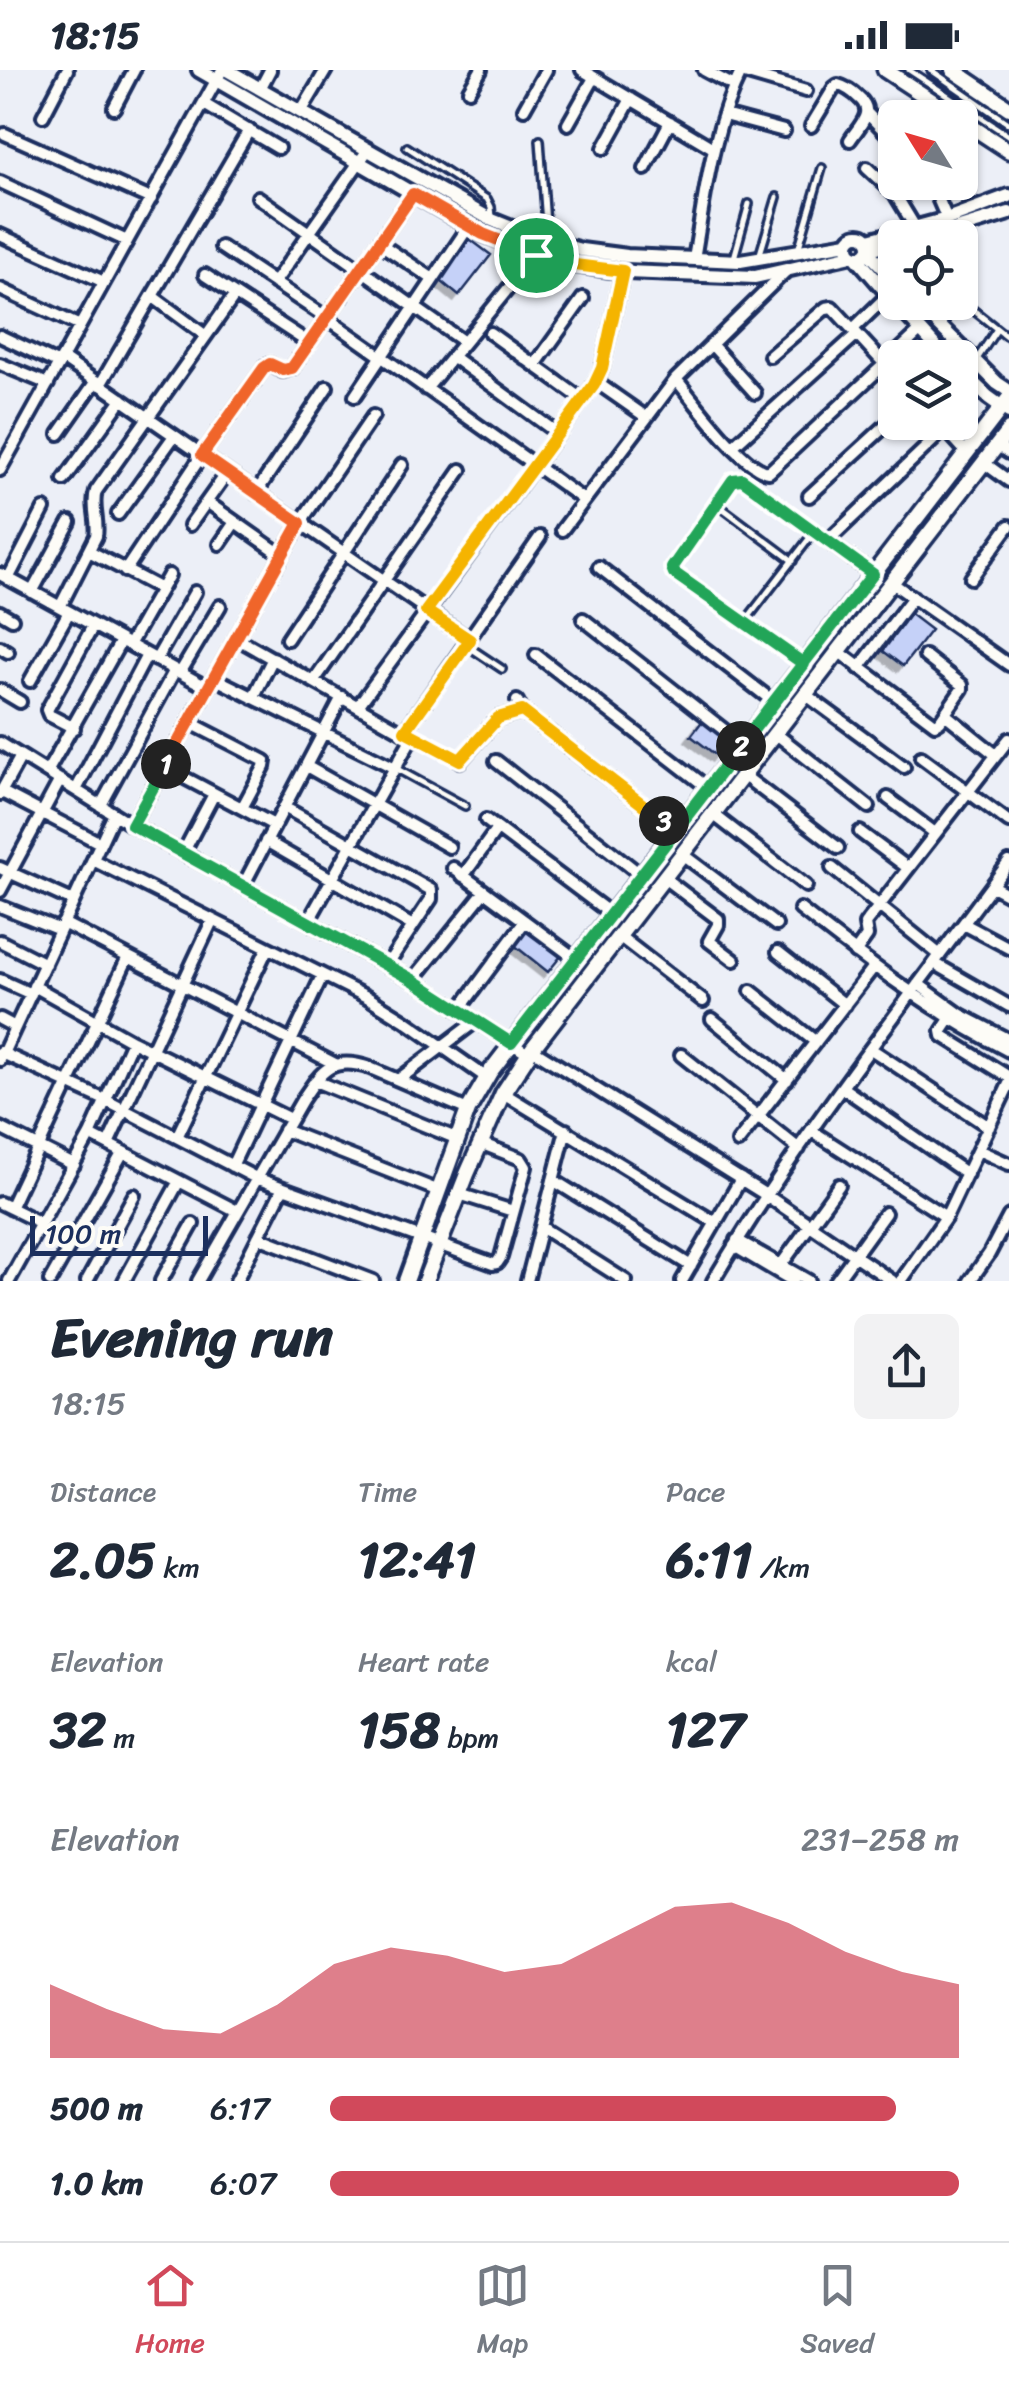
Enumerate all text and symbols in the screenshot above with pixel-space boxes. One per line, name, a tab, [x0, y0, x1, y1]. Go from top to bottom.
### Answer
text: 18:15	[50, 2, 140, 69]
north arrow	[878, 100, 978, 200]
map controls	[878, 100, 978, 440]
pin	[494, 213, 579, 298]
button: locate	[878, 220, 978, 320]
icon: arrive	[509, 228, 564, 283]
button: layers	[878, 340, 978, 440]
pin: 2	[716, 721, 766, 771]
text: 2	[733, 721, 749, 770]
pin: 1	[141, 739, 191, 789]
text: 1	[160, 739, 172, 788]
pin: 3	[639, 796, 689, 846]
text: 3	[656, 796, 672, 845]
text: 100 m	[45, 1209, 121, 1258]
scale bar	[30, 1211, 208, 1256]
text: Evening run	[50, 1289, 333, 1386]
button: share	[854, 1314, 959, 1419]
text: 18:15	[50, 1375, 126, 1432]
text: Distance	[50, 1467, 156, 1516]
text: Time	[358, 1467, 417, 1516]
text: Pace	[666, 1467, 725, 1516]
text: 2.05	[50, 1516, 156, 1605]
text: 12:41	[358, 1516, 476, 1605]
text: 6:11	[666, 1516, 752, 1605]
text: km	[156, 1543, 200, 1592]
text: /km	[752, 1543, 810, 1592]
text: Elevation	[50, 1637, 163, 1686]
text: Heart rate	[358, 1637, 489, 1686]
text: kcal	[666, 1637, 717, 1686]
text: 32	[50, 1686, 106, 1775]
text: 158	[358, 1686, 440, 1775]
text: 127	[666, 1686, 745, 1775]
text: m	[106, 1713, 135, 1762]
text: bpm	[440, 1713, 499, 1762]
text: Elevation	[50, 1811, 180, 1868]
text: 231–258 m	[801, 1811, 959, 1868]
text: 500 m	[50, 2080, 143, 2137]
text: 6:17	[210, 2080, 270, 2137]
text: 1.0 km	[50, 2155, 144, 2212]
text: 6:07	[210, 2155, 276, 2212]
tab: Home	[135, 2258, 205, 2367]
tab: Map	[475, 2258, 530, 2367]
tab: Saved	[800, 2258, 874, 2367]

